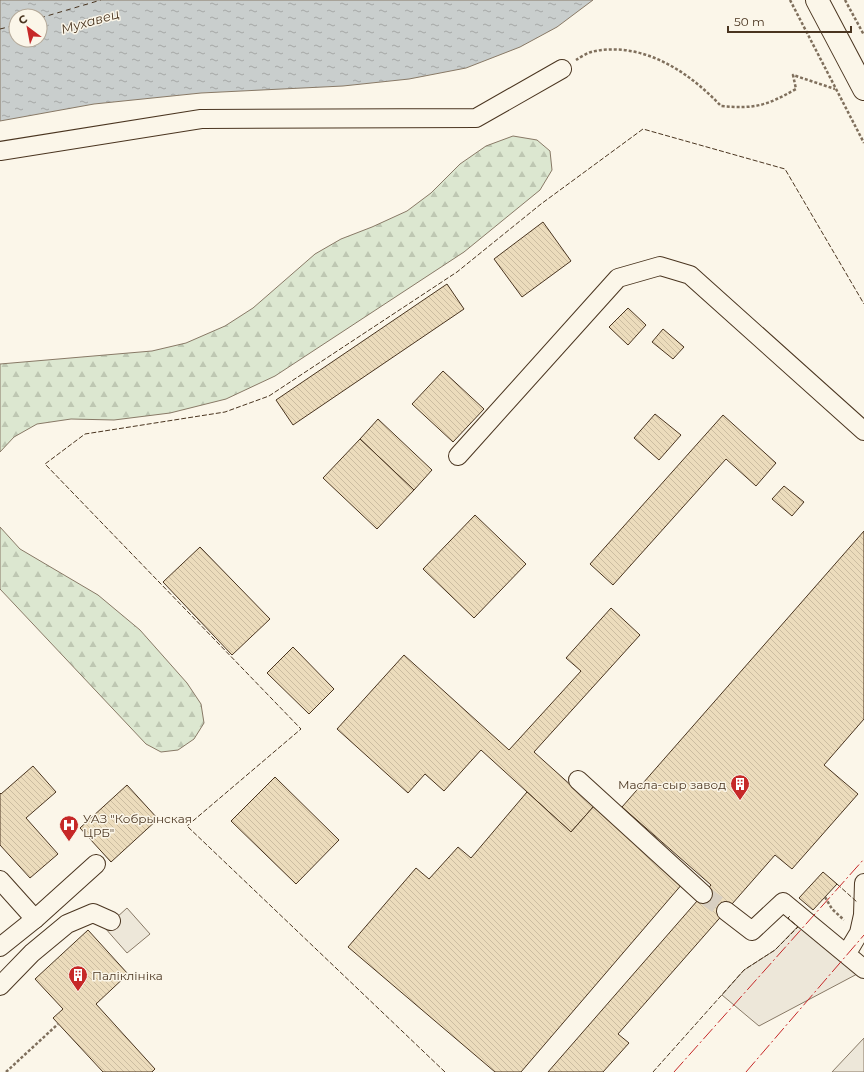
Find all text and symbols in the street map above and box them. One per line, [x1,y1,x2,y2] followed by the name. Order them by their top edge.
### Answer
[59,5,121,37] water label: Мухавец
[8,8,48,48] north arrow
[728,8,851,34] scale bar
[16,11,30,28] text: С
[734,14,765,29] text: 50 m
[729,773,751,801] building icon: Масла-сыр завод
[618,777,726,792] place label: Масла-сыр завод
[83,811,192,840] place label: УАЗ "Кобрынская ЦРБ"
[58,814,80,842] hospital icon: УАЗ "Кобрынская ЦРБ"
[67,964,89,992] building icon: Паліклініка
[92,968,163,983] place label: Паліклініка

